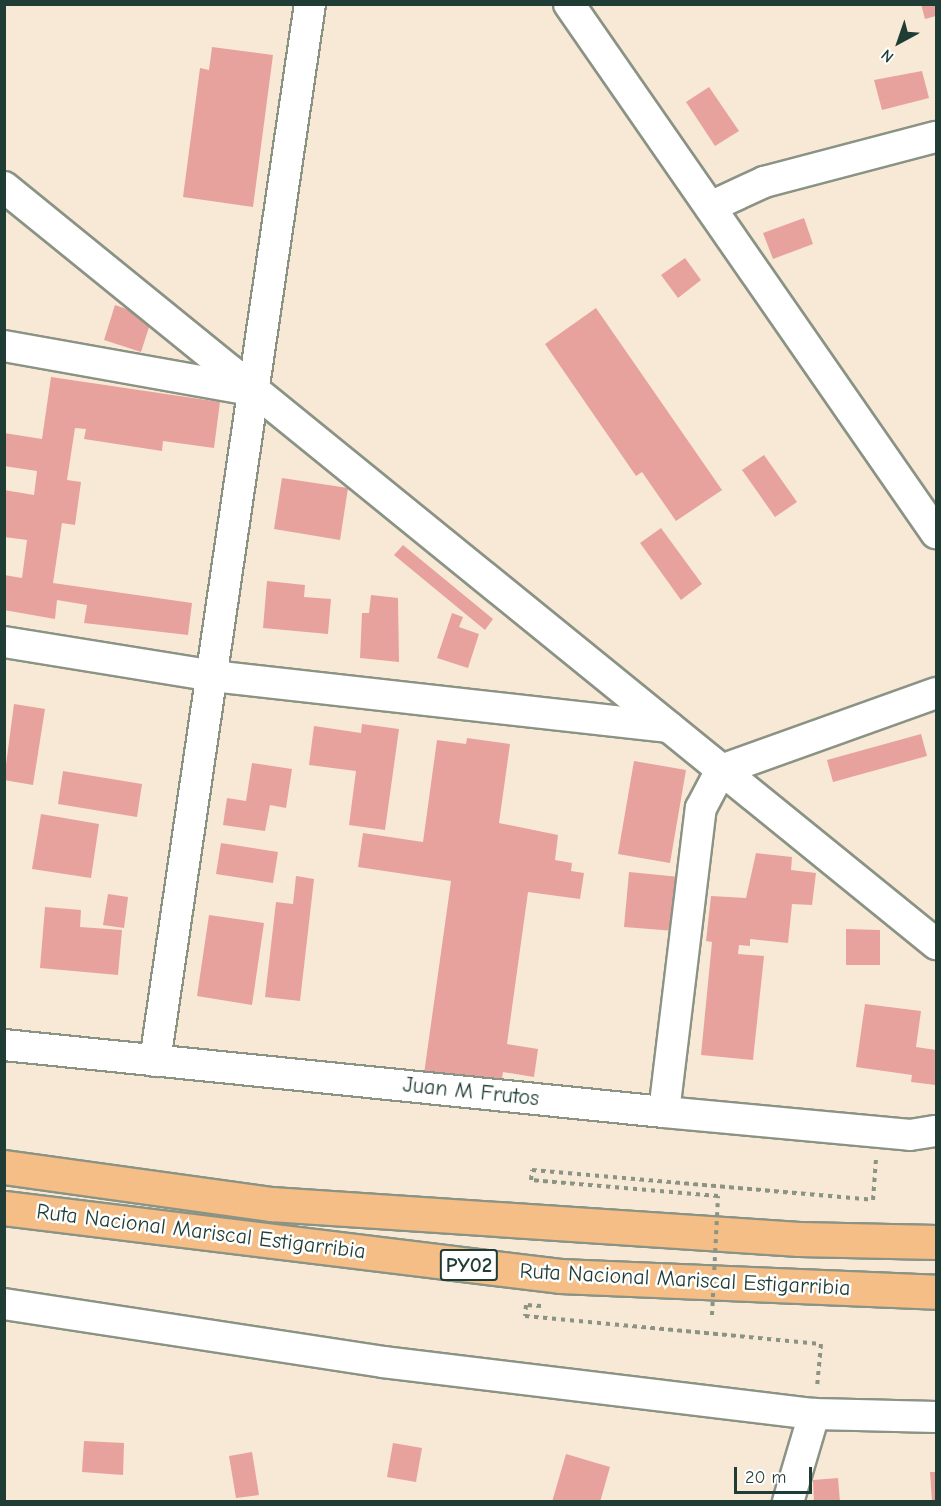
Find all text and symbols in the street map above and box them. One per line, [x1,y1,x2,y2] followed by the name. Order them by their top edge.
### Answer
[869,12,929,72] north arrow
[878,46,897,66] text: N
[402,1072,540,1112] street label: Juan M Frutos
[35,1199,367,1265] street label: Ruta Nacional Mariscal Estigarribia
[439,1247,499,1283] road number: PY02
[519,1258,851,1302] street label: Ruta Nacional Mariscal Estigarribia
[737,1455,815,1493] scale bar
[745,1467,786,1488] text: 20 m

